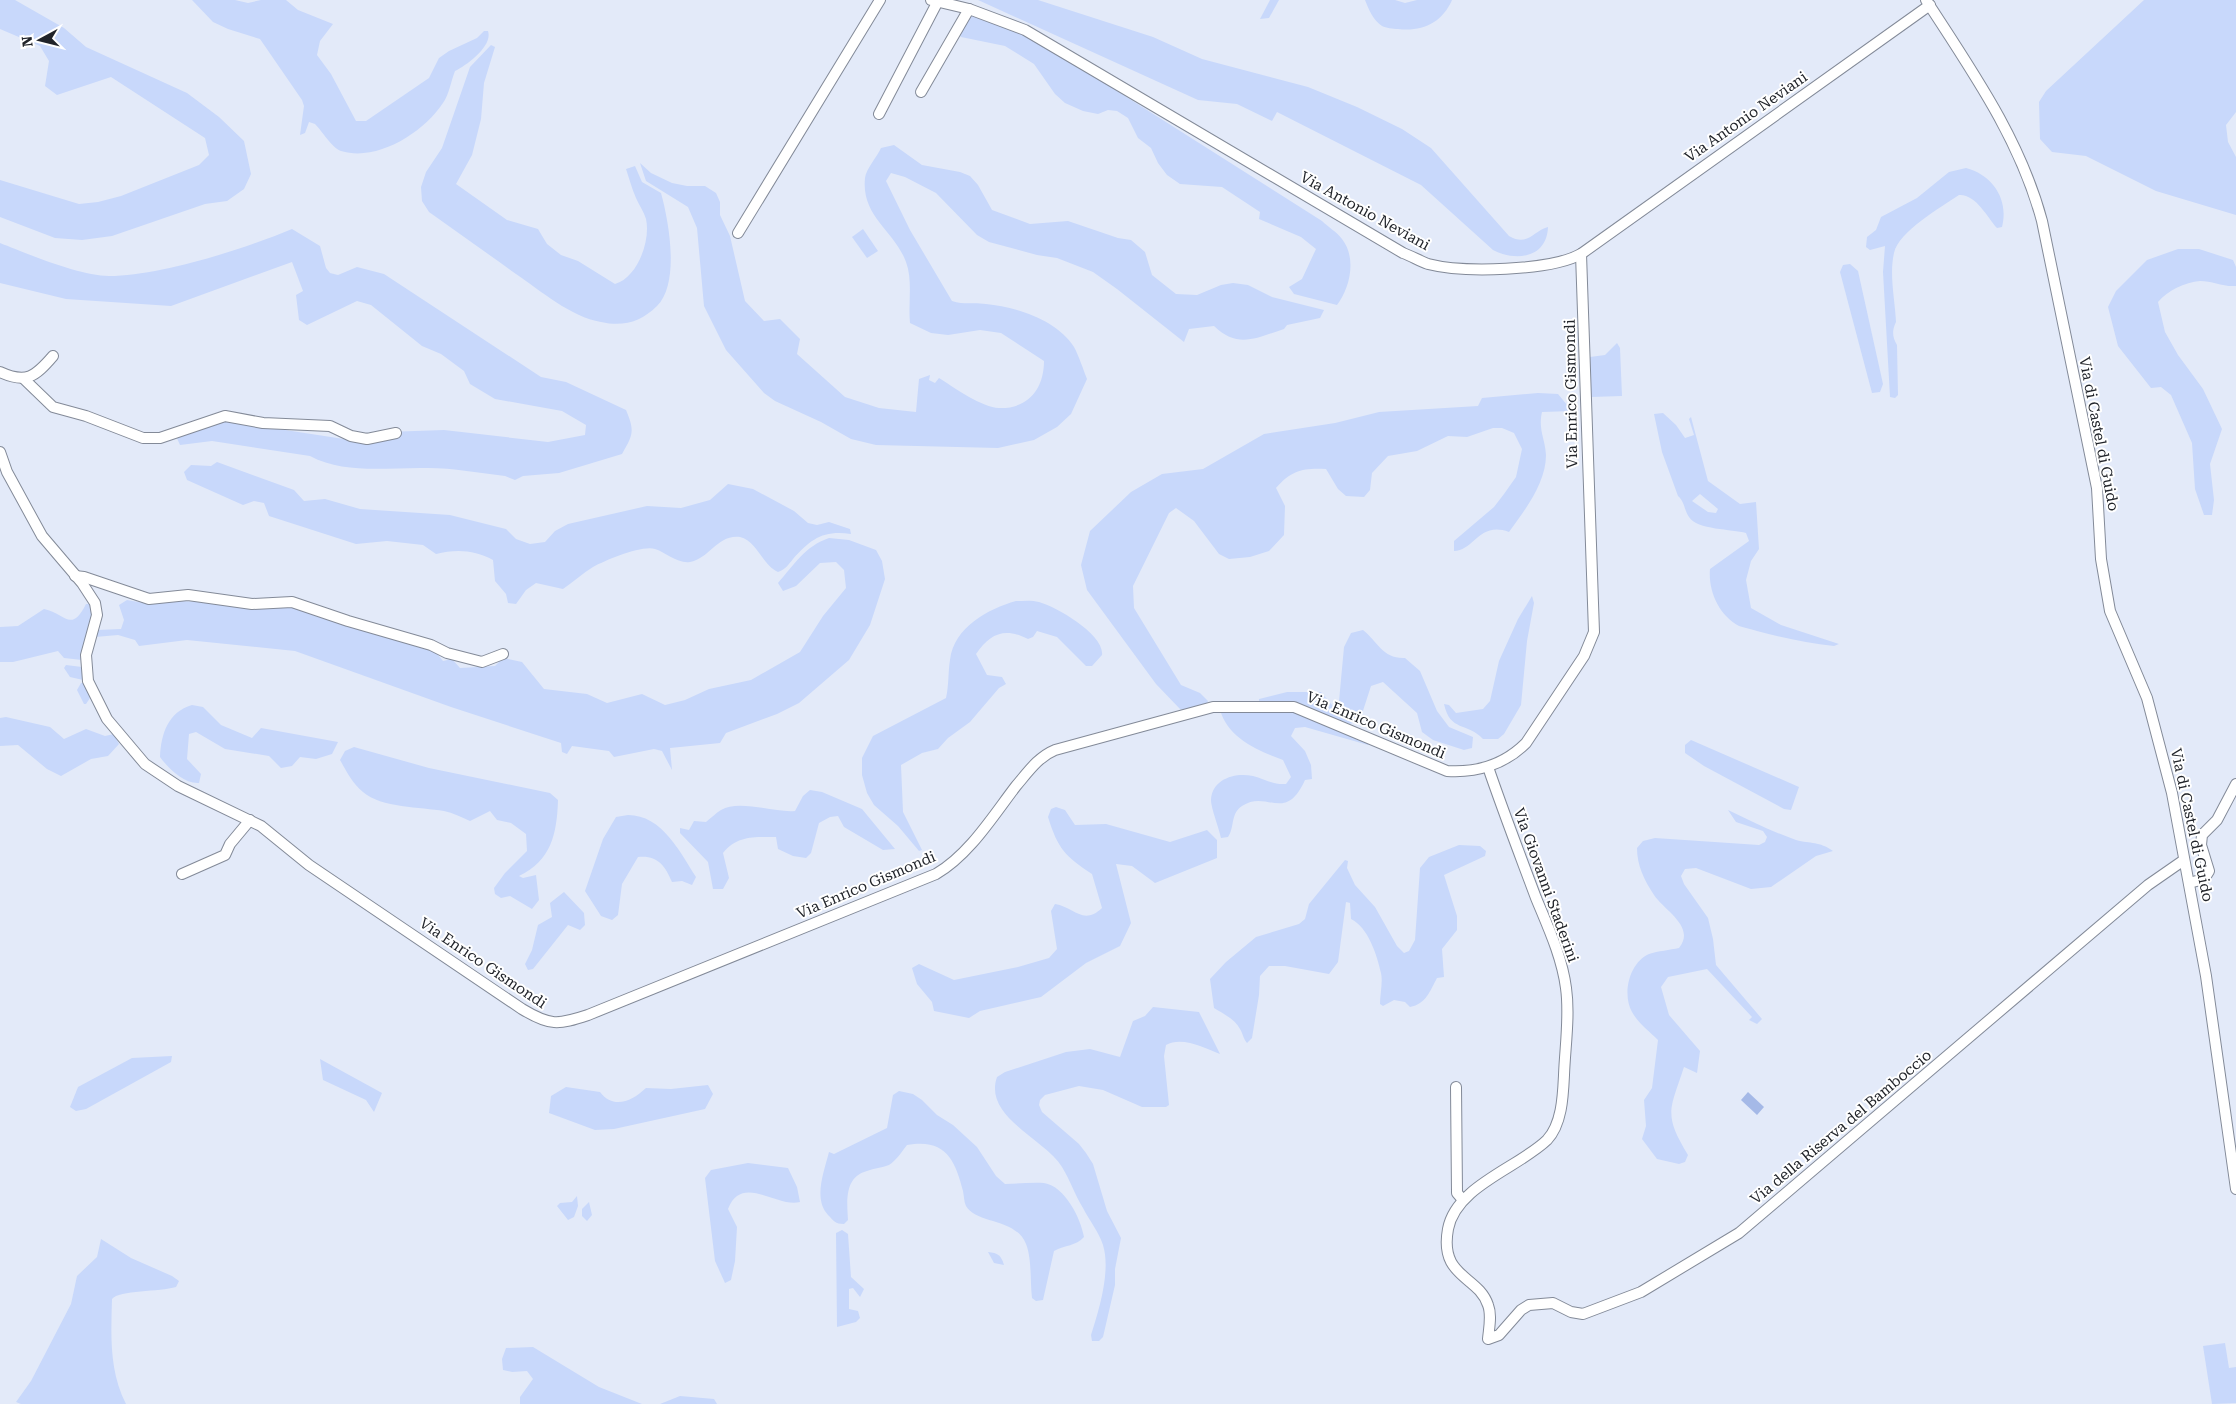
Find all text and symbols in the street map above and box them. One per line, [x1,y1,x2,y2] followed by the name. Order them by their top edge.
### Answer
[15,15,65,65] north arrow
[18,35,36,48] text: N
[1681,68,1811,166] street label: Via Antonio Neviani
[1297,168,1433,254] street label: Via Antonio Neviani
[1561,319,1581,469] street label: Via Enrico Gismondi
[2075,355,2123,513] street label: Via di Castel di Guido
[1304,688,1448,763] street label: Via Enrico Gismondi
[2167,747,2217,903] street label: Via di Castel di Guido
[1510,805,1582,965] street label: Via Giovanni Staderini
[794,847,938,922] street label: Via Enrico Gismondi
[416,914,550,1012] street label: Via Enrico Gismondi
[1747,1046,1935,1208] street label: Via della Riserva del Bamboccio

